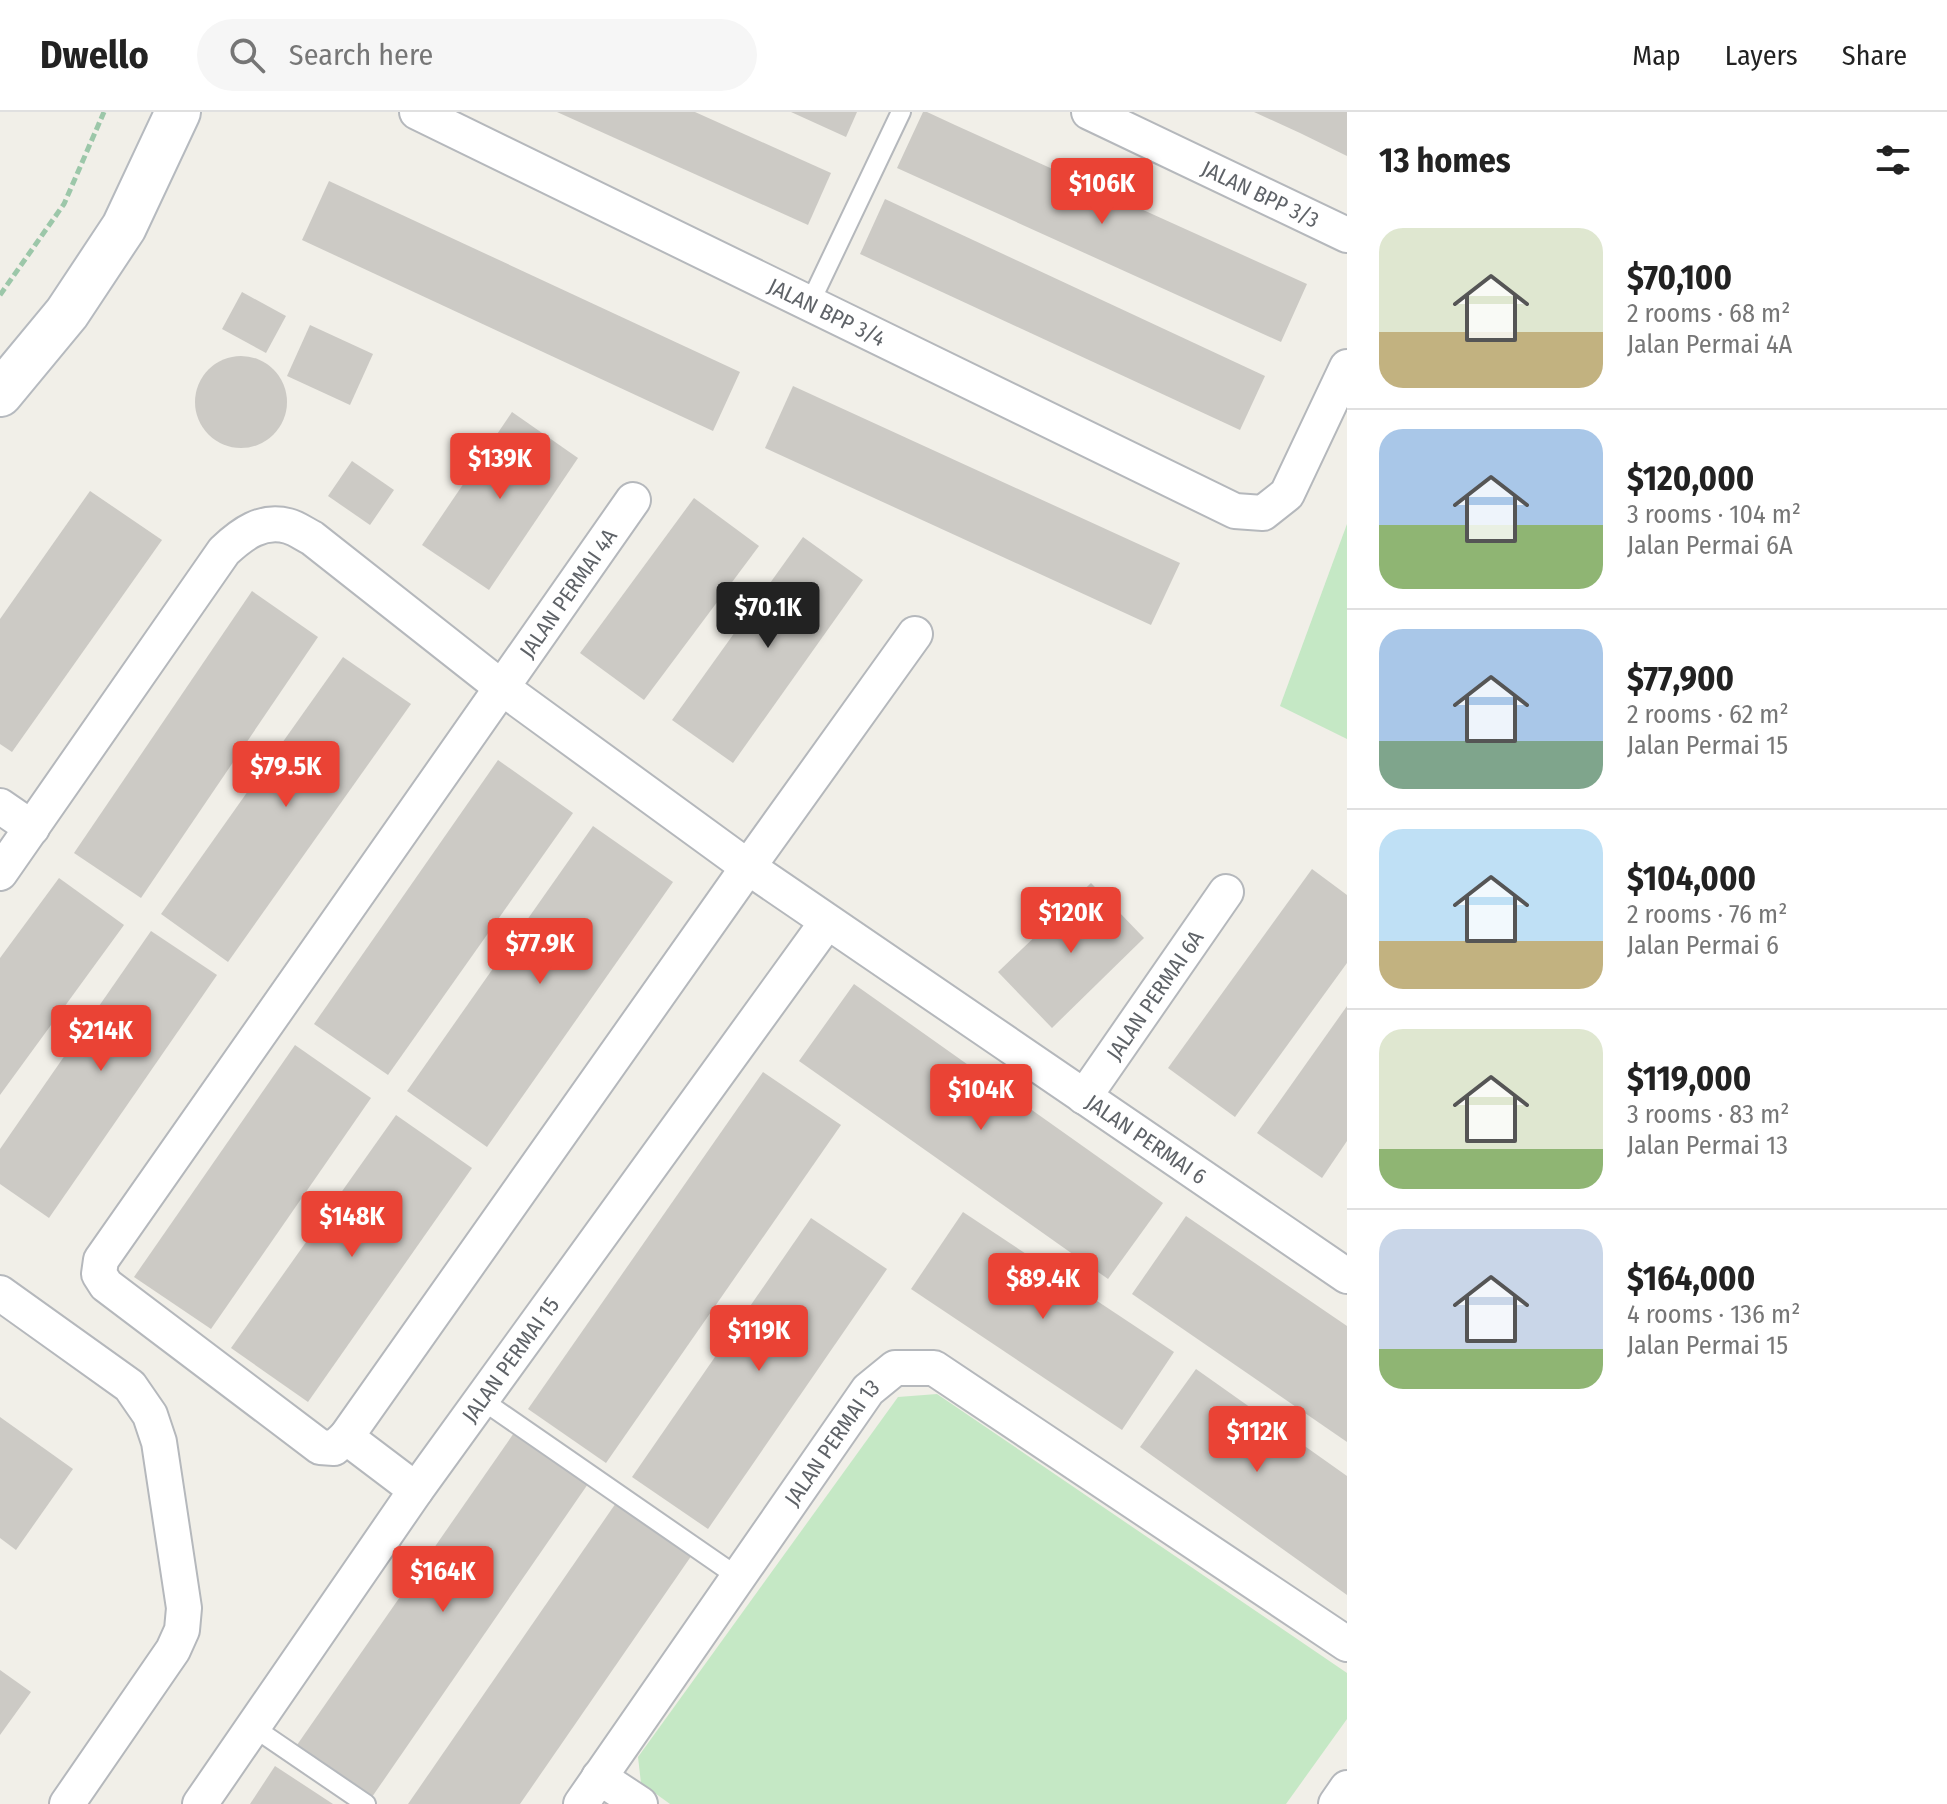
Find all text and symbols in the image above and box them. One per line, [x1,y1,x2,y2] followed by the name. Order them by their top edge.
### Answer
[197,19,757,91] search box
[40,32,149,78] text: Dwello
[225,33,269,77] icon: search
[289,37,433,73] text: Search here
[1632,39,1681,72] text: Map
[1725,39,1798,72] text: Layers
[1842,39,1907,72] text: Share
[1871,138,1915,182] icon: filters
[1379,140,1511,181] text: 13 homes
[1197,155,1323,234] street label: JALAN BPP 3/3
[1046,158,1158,226] pin: $106K
[1069,168,1135,199] text: $106K
[1627,257,1732,298] text: $70,100
[1443,260,1539,356] icon: home
[764,272,890,352] street label: JALAN BPP 3/4
[1627,298,1790,329] text: 2 rooms · 68 m²
[1627,329,1792,360] text: Jalan Permai 4A
[444,433,556,501] pin: $139K
[468,443,532,474] text: $139K
[1627,458,1754,499] text: $120,000
[1443,461,1539,557] icon: home
[1627,499,1801,530] text: 3 rooms · 104 m²
[514,523,623,663] street label: JALAN PERMAI 4A
[1627,530,1793,561] text: Jalan Permai 6A
[703,582,833,650] pin: $70.1K
[734,592,802,623] text: $70.1K
[1627,658,1734,699] text: $77,900
[1443,661,1539,757] icon: home
[1627,699,1789,730] text: 2 rooms · 62 m²
[1627,730,1788,761] text: Jalan Permai 15
[221,741,351,809] pin: $79.5K
[251,751,321,782] text: $79.5K
[1627,858,1756,899] text: $104,000
[1443,861,1539,957] icon: home
[1015,887,1127,955] pin: $120K
[1039,897,1103,928] text: $120K
[1627,899,1787,930] text: 2 rooms · 76 m²
[475,918,605,986] pin: $77.9K
[1101,925,1210,1066] street label: JALAN PERMAI 6A
[506,928,574,959] text: $77.9K
[1627,930,1779,961] text: Jalan Permai 6
[45,1005,157,1073] pin: $214K
[69,1015,133,1046] text: $214K
[1627,1058,1751,1099] text: $119,000
[1443,1061,1539,1157] icon: home
[925,1064,1037,1132] pin: $104K
[948,1074,1014,1105] text: $104K
[1081,1089,1212,1190] street label: JALAN PERMAI 6
[1627,1099,1789,1130] text: 3 rooms · 83 m²
[1627,1130,1788,1161] text: Jalan Permai 13
[296,1191,408,1259] pin: $148K
[319,1201,385,1232] text: $148K
[978,1253,1108,1321] pin: $89.4K
[1627,1258,1755,1299] text: $164,000
[1443,1261,1539,1357] icon: home
[1006,1263,1080,1294] text: $89.4K
[456,1292,565,1428] street label: JALAN PERMAI 15
[1627,1299,1800,1330] text: 4 rooms · 136 m²
[703,1305,815,1373] pin: $119K
[728,1315,790,1346] text: $119K
[1627,1330,1788,1361] text: Jalan Permai 15
[779,1373,885,1511] street label: JALAN PERMAI 13
[1201,1406,1313,1474] pin: $112K
[1227,1416,1287,1447] text: $112K
[387,1546,499,1614] pin: $164K
[410,1556,476,1587] text: $164K

